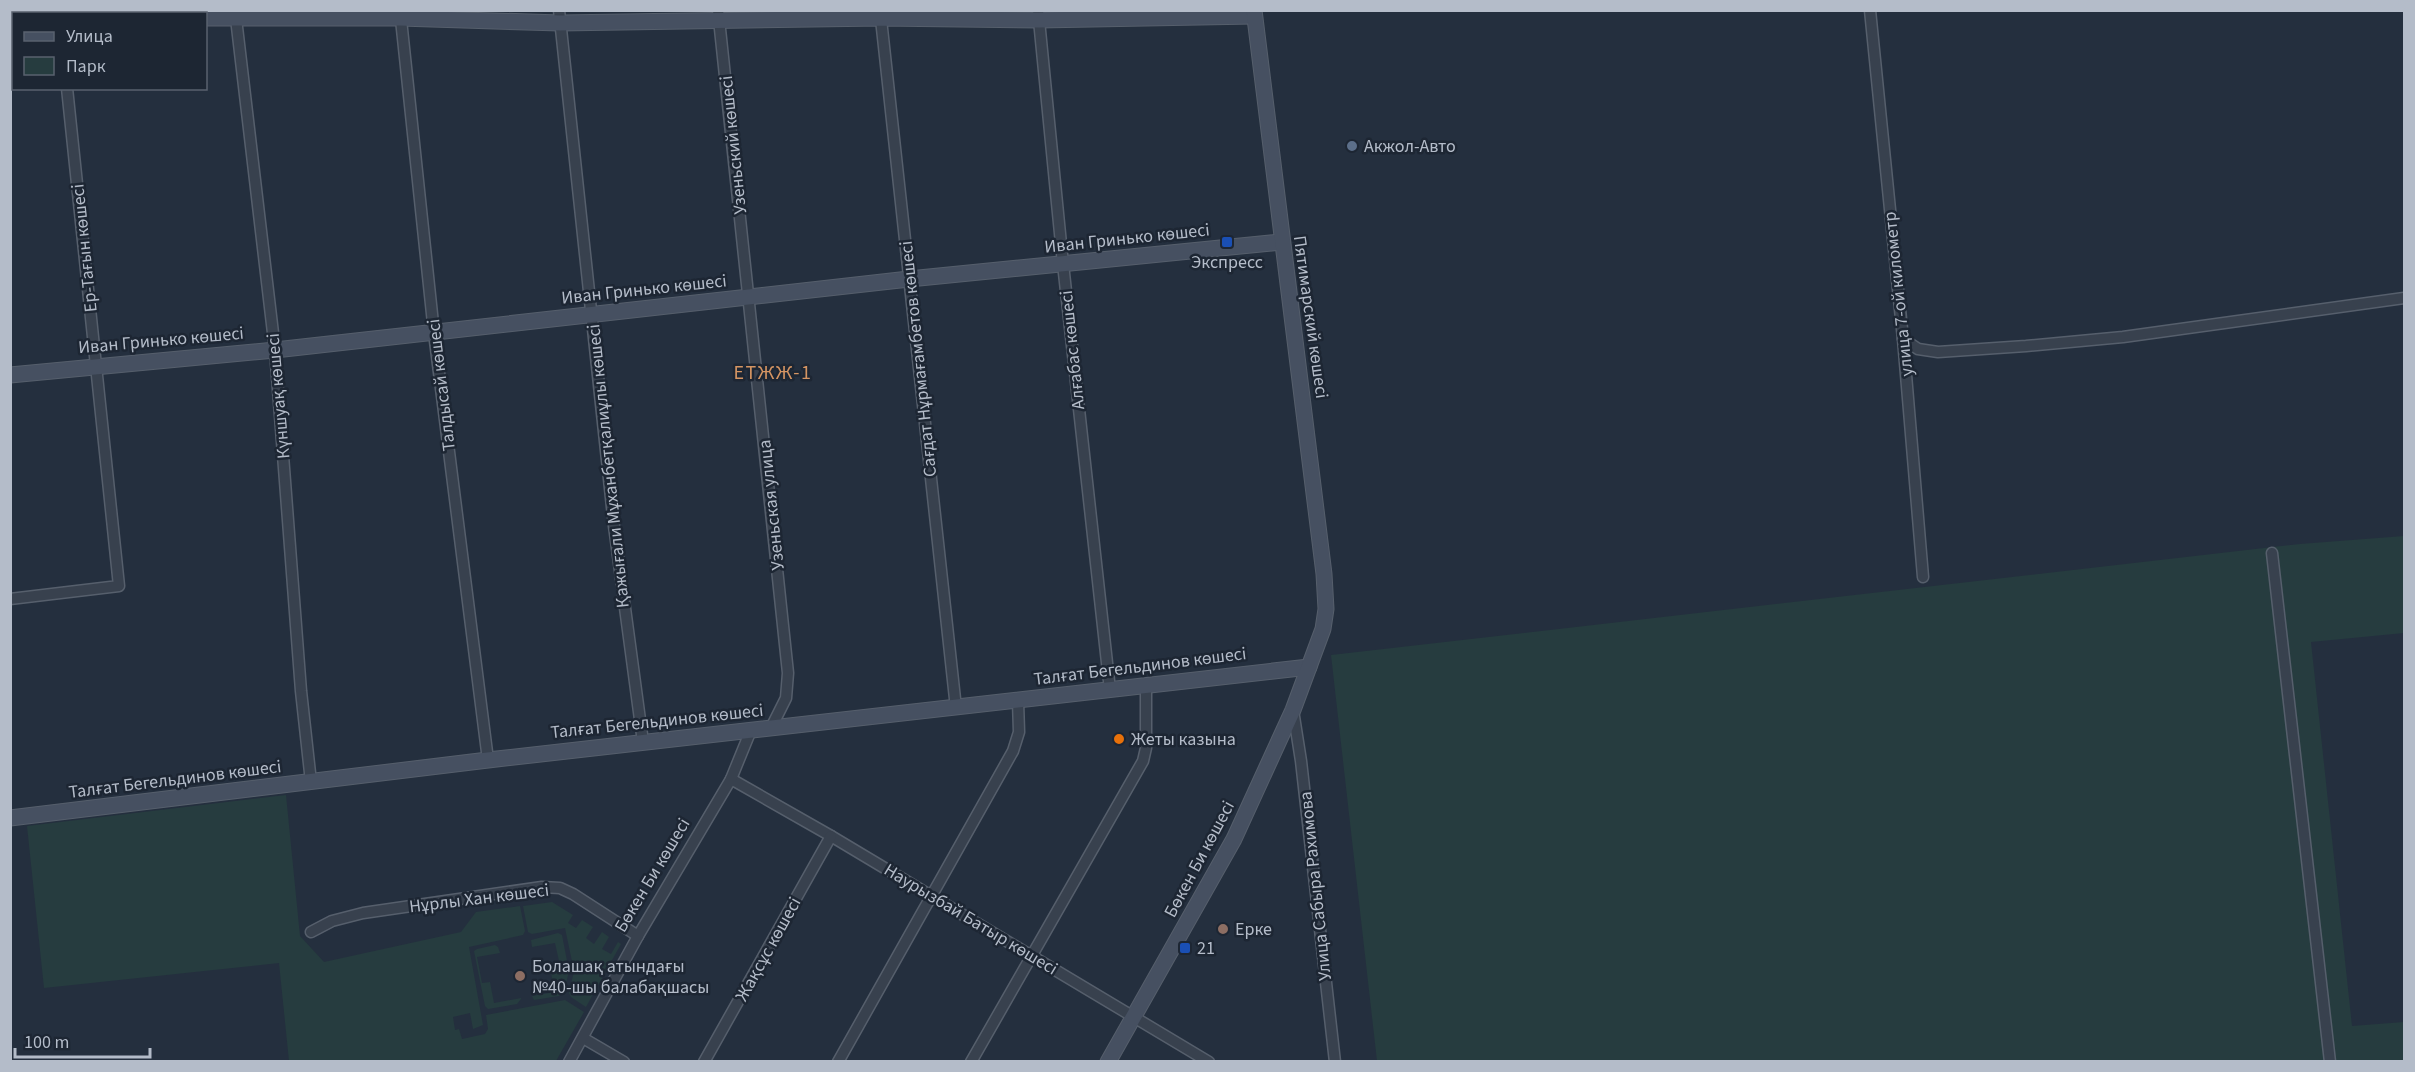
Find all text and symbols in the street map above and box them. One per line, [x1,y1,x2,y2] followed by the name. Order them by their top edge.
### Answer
[12,12,207,90] legend
[66,24,113,49] text: Улица
[66,54,106,79] text: Парк
[714,74,753,215] street label: Узеньский көшесі
[1364,134,1456,159] place label: Акжол-Авто
[1345,139,1359,153] marker: Акжол-Авто
[65,183,104,313] street label: Ер-Тағын көшесі
[1877,210,1920,378] street label: улица 7-ой километр
[1043,217,1211,260] street label: Иван Гринько көшесі
[1287,234,1334,400] street label: Пятимарский көшесі
[1220,235,1234,249] marker: Экспресс
[894,240,943,478] street label: Сағдат Нұрмағамбетов көшесі
[1191,250,1263,275] place label: Экспресс
[560,268,728,311] street label: Иван Гринько көшесі
[1054,289,1091,411] street label: Алғабас көшесі
[421,317,462,452] street label: Талдысай көшесі
[77,321,245,360] street label: Иван Гринько көшесі
[581,323,636,609] street label: Қажығали Мұханбетқалиұлы көшесі
[261,332,296,460] street label: Күншуақ көшесі
[733,359,813,387] district label: ЕТЖЖ-1
[752,439,791,571] street label: Узеньская улица
[1032,641,1248,692] street label: Талғат Бегельдинов көшесі
[549,698,765,745] street label: Талғат Бегельдинов көшесі
[1131,727,1236,752] place label: Жеты казына
[1112,732,1126,746] marker: Жеты казына
[67,754,283,805] street label: Талғат Бегельдинов көшесі
[1293,790,1338,982] street label: Улица Сабыра Рахимова
[1158,796,1241,922] street label: Бөкен Би көшесі
[608,814,696,937] street label: Бөкен Би көшесі
[879,858,1062,981] street label: Наурызбай Батыр көшесі
[408,878,550,919] street label: Нұрлы Хан көшесі
[729,893,807,1006] street label: Жақсұс көшесі
[1235,917,1272,942] place label: Ерке
[1216,922,1230,936] marker: Ерке
[1197,936,1215,961] place label: 21
[1178,941,1192,955] marker: 21
[532,954,709,1000] place label: Болашақ атындағы №40-шы балабақшасы
[513,969,527,983] marker: Болашақ атындағы №40-шы балабақшасы
[15,1021,150,1059] scale bar
[24,1030,69,1055] text: 100 m

